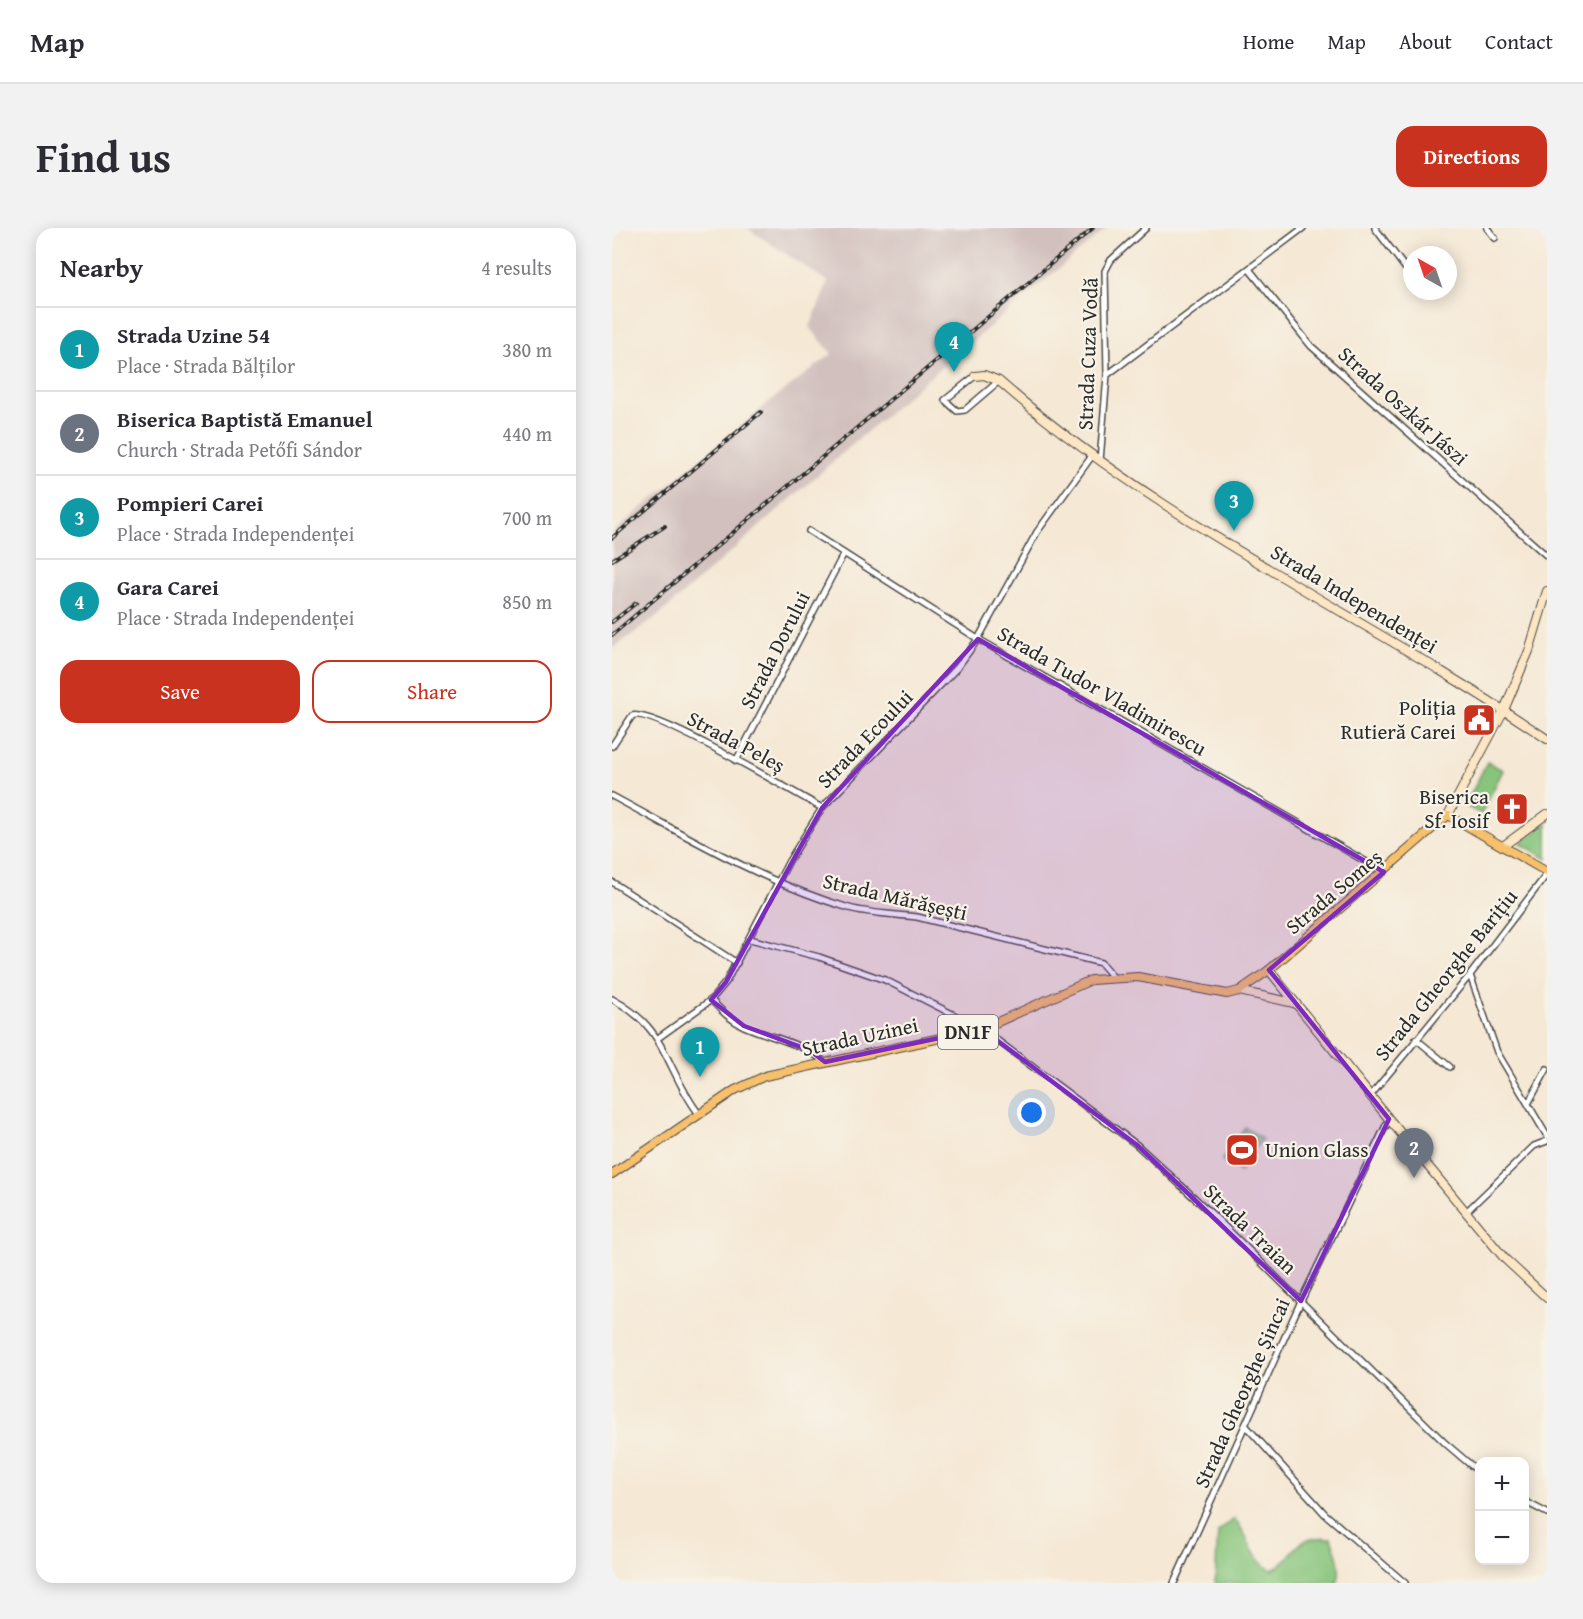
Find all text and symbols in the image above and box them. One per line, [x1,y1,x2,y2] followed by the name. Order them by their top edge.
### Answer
[30,21,84,62] text: Map
[1243,26,1294,57] text: Home
[1327,26,1366,57] text: Map
[1399,26,1452,57] text: About
[1485,26,1553,57] text: Contact
[36,126,171,187] text: Find us
[1396,126,1547,187] button: Directions
[1403,246,1457,300] north arrow
[60,248,143,287] text: Nearby
[481,253,552,282] text: 4 results
[1069,277,1106,431] street label: Strada Cuza Vodă
[117,319,270,351] text: Strada Uzine 54
[934,322,974,372] pin: 4
[74,335,85,364] text: 1
[502,335,552,364] text: 380 m
[1331,339,1475,473] street label: Strada Oszkár Jászi
[117,351,295,380] text: Place · Strada Bălților
[117,403,372,435] text: Biserica Baptistă Emanuel
[74,419,85,448] text: 2
[502,419,552,448] text: 440 m
[117,435,362,464] text: Church · Strada Petőfi Sándor
[1214,482,1254,531] pin: 3
[117,487,263,519] text: Pompieri Carei
[74,503,85,532] text: 3
[502,503,552,532] text: 700 m
[117,519,354,548] text: Place · Strada Independenței
[1265,536,1444,661] street label: Strada Independenței
[117,571,219,603] text: Gara Carei
[732,585,818,714] street label: Strada Dorului
[74,587,85,616] text: 4
[502,587,552,616] text: 850 m
[117,603,354,632] text: Place · Strada Independenței
[992,618,1213,764] street label: Strada Tudor Vladimirescu
[60,660,300,723] button: Save
[312,660,552,723] button: Share
[809,682,920,795] street label: Strada Ecoului
[1341,692,1456,747] place label: Poliția Rutieră Carei
[1461,702,1497,738] public building icon: Poliția Rutieră Carei
[682,703,791,780] street label: Strada Peleș
[1419,781,1491,836] place label: Biserica Sf. Iosif
[1494,791,1530,827] church icon: Biserica Sf. Iosif
[1278,842,1389,941] street label: Strada Someș
[820,865,970,928] street label: Strada Mărășești
[1367,882,1525,1067] street label: Strada Gheorghe Barițiu
[799,1009,921,1064] street label: Strada Uzinei
[938,1015,998,1049] road number: DN1F
[680,1028,719,1077] pin: 1
[1017,1098,1046,1127] your location
[1394,1128,1434,1178] pin: 2
[1224,1132,1260,1168] sports icon: Union Glass
[1265,1134,1369,1165] place label: Union Glass
[1197,1176,1304,1281] street label: Strada Traian
[1186,1293,1297,1493] street label: Strada Gheorghe Șincai
[1475,1457,1529,1565] map controls
[1475,1457,1529,1511] button: +
[1475,1511,1529,1565] button: −

